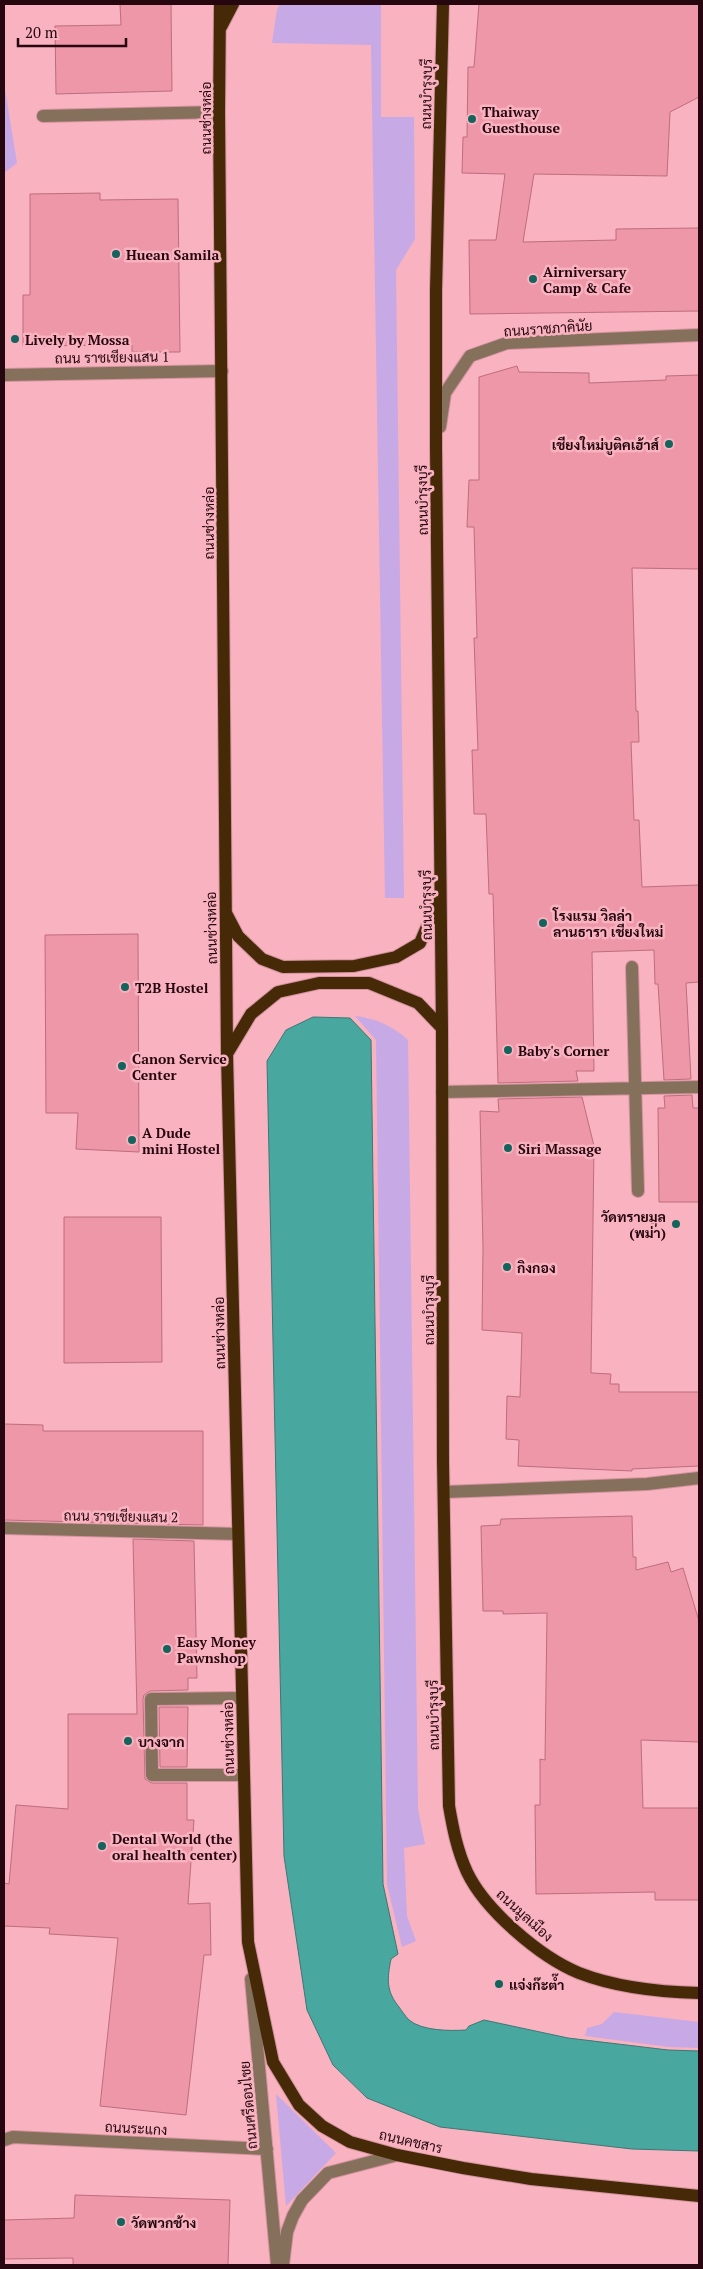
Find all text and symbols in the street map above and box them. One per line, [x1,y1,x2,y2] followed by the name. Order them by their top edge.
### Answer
[18,15,125,47] scale bar
[25,22,58,42] text: 20 m
[416,58,437,130] street label: ถนนบำรุงบุรี
[196,82,215,154] street label: ถนนช่างหล่อ
[482,102,560,137] place label: Thaiway Guesthouse
[466,113,478,125] marker: Thaiway Guesthouse
[126,245,219,264] place label: Huean Samila
[110,248,122,260] marker: Huean Samila
[543,262,631,297] place label: Airniversary Camp & Cafe
[527,273,539,285] marker: Airniversary Camp & Cafe
[503,315,593,341] street label: ถนนราชภาคินัย
[25,330,130,349] place label: Lively by Mossa
[9,333,21,345] marker: Lively by Mossa
[55,347,169,367] street label: ถนน ราชเชียงแสน 1
[552,435,660,456] place label: เชียงใหม่บูติคเฮ้าส์
[663,438,675,450] marker: เชียงใหม่บูติคเฮ้าส์
[412,464,433,536] street label: ถนนบำรุงบุรี
[199,487,218,559] street label: ถนนช่างหล่อ
[416,869,437,941] street label: ถนนบำรุงบุรี
[201,891,221,965] street label: ถนนช่างหล่อ
[552,906,663,941] place label: โรงแรม วิลล่า ลานธารา เชียงใหม่
[537,917,549,929] marker: โรงแรม วิลล่า ลานธารา เชียงใหม่
[135,978,209,997] place label: T2B Hostel
[119,981,131,993] marker: T2B Hostel
[518,1041,609,1060] place label: Baby's Corner
[502,1044,514,1056] marker: Baby's Corner
[132,1049,227,1084] place label: Canon Service Center
[116,1060,128,1072] marker: Canon Service Center
[142,1123,221,1158] place label: A Dude mini Hostel
[126,1134,138,1146] marker: A Dude mini Hostel
[518,1139,602,1158] place label: Siri Massage
[502,1142,514,1154] marker: Siri Massage
[601,1207,666,1242] place label: วัดทรายมูล (พม่า)
[670,1218,682,1230] marker: วัดทรายมูล (พม่า)
[517,1258,556,1277] place label: กิงกอง
[501,1261,513,1273] marker: กิงกอง
[419,1274,439,1345] street label: ถนนบำรุงบุรี
[209,1296,229,1370] street label: ถนนช่างหล่อ
[64,1506,178,1526] street label: ถนน ราชเชียงแสน 2
[177,1632,256,1667] place label: Easy Money Pawnshop
[161,1643,173,1655] marker: Easy Money Pawnshop
[423,1679,444,1751] street label: ถนนบำรุงบุรี
[218,1701,238,1775] street label: ถนนช่างหล่อ
[138,1732,185,1751] place label: บางจาก
[122,1735,134,1747] marker: บางจาก
[112,1829,237,1864] place label: Dental World (the oral health center)
[96,1840,108,1852] marker: Dental World (the oral health center)
[492,1884,557,1946] street label: ถนนมูลเมือง
[509,1973,564,1994] place label: แจ่งก๊ะต๊ำ
[493,1978,505,1990] marker: แจ่งก๊ะต๊ำ
[235,2060,261,2150] street label: ถนนศรีดอนไชย
[104,2117,168,2139] street label: ถนนระแกง
[377,2124,445,2158] street label: ถนนคชสาร
[131,2213,196,2232] place label: วัดพวกช้าง
[115,2216,127,2228] marker: วัดพวกช้าง

